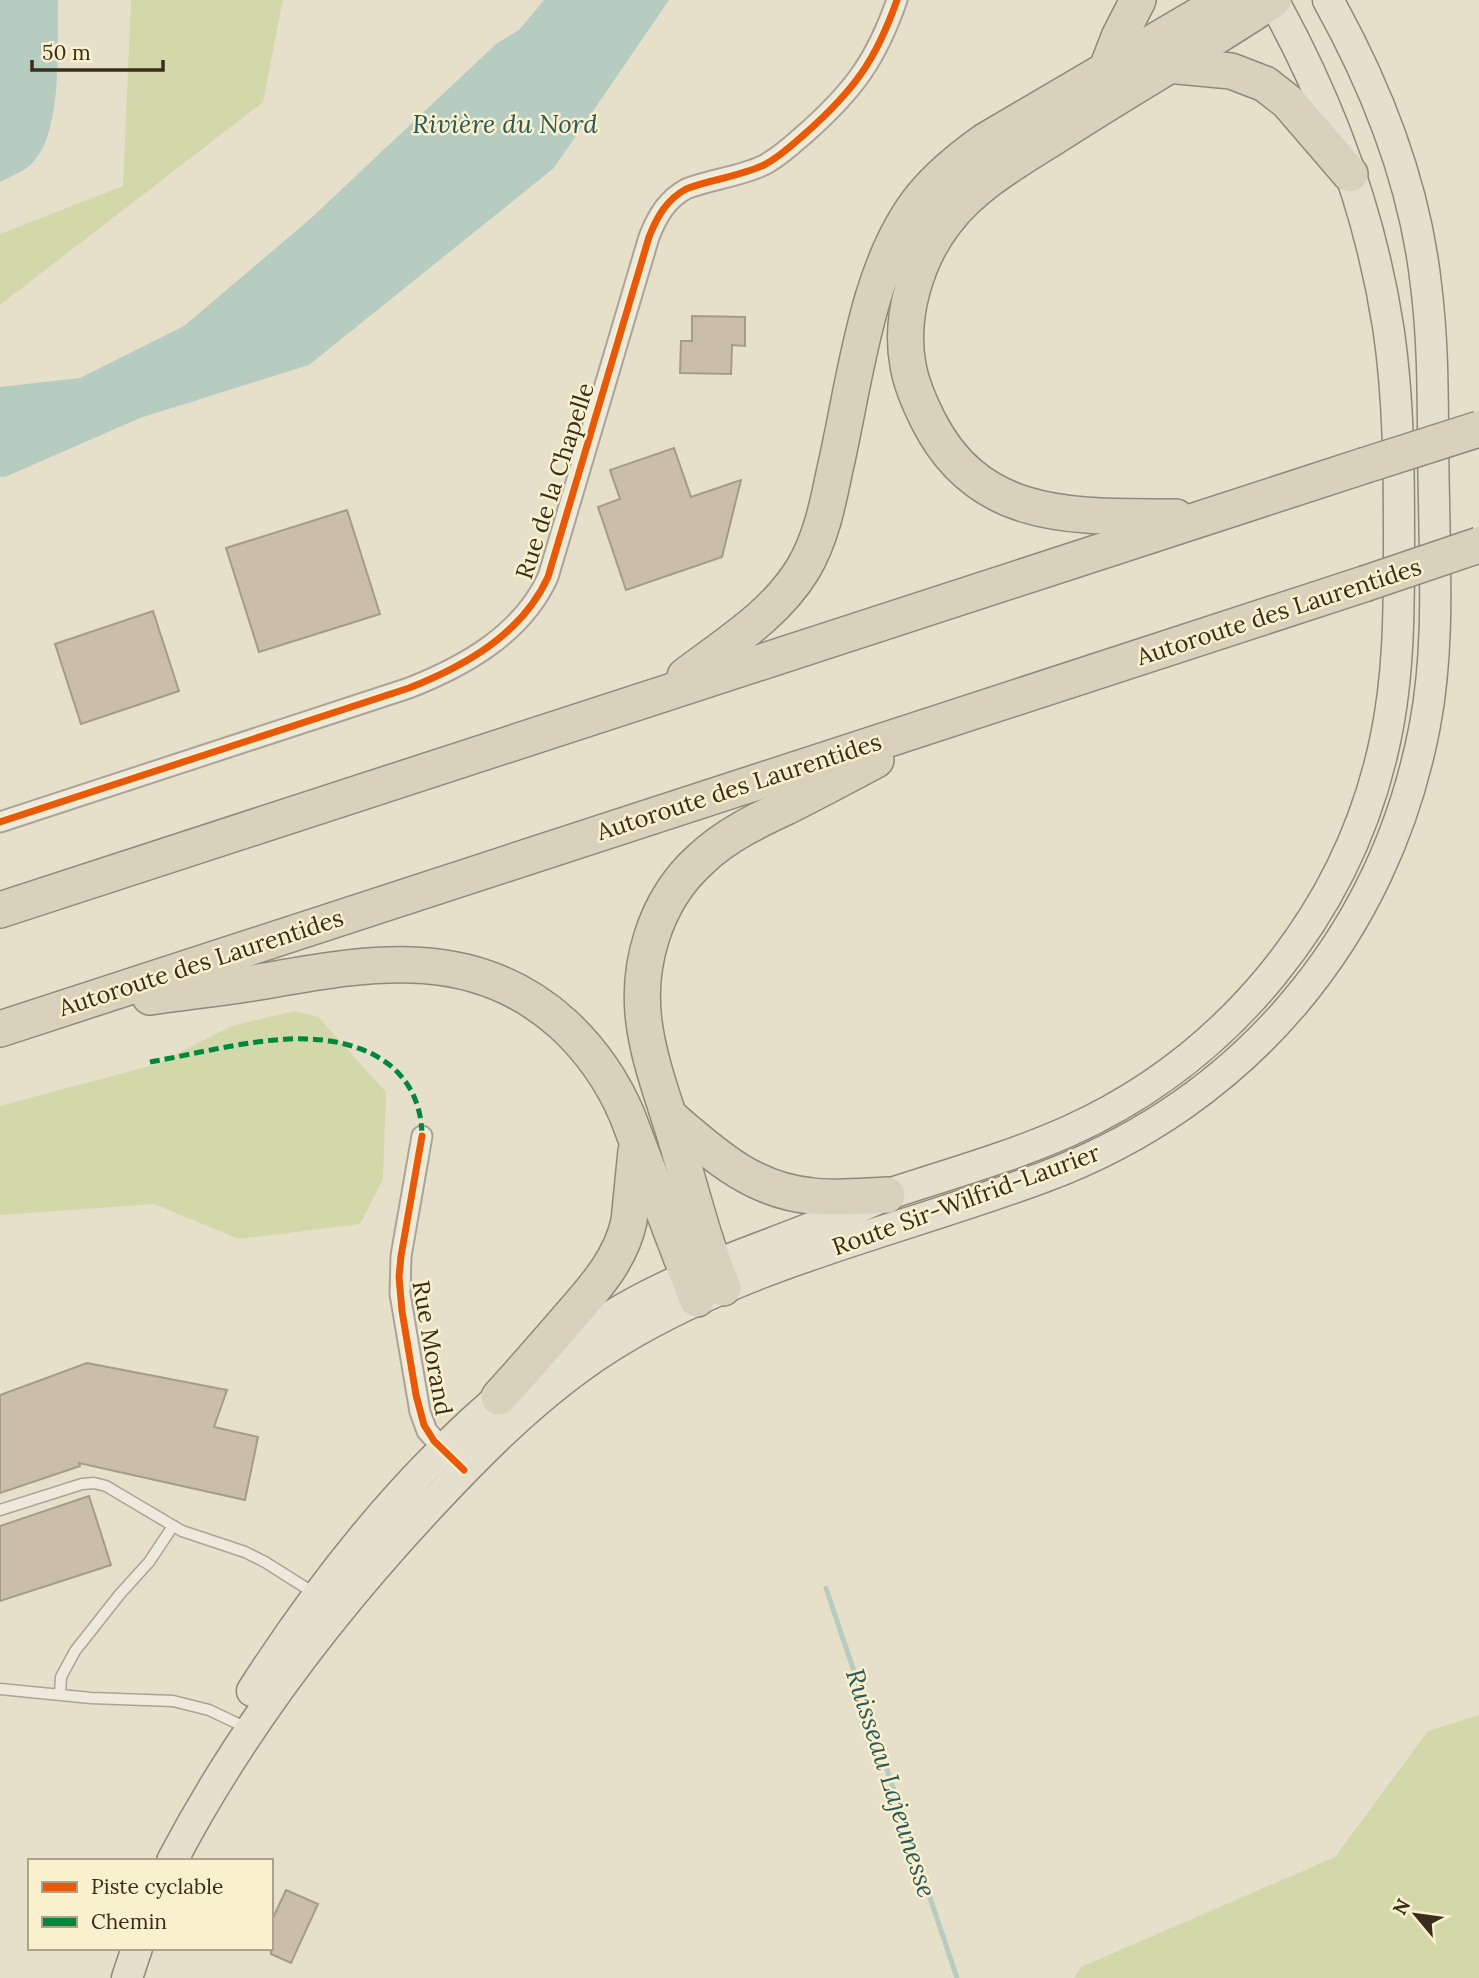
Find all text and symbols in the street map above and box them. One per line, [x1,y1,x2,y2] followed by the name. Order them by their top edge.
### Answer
[32,28,163,72] scale bar
[42,39,91,66] text: 50 m
[412,107,598,140] water label: Rivière du Nord
[508,379,601,583] street label: Rue de la Chapelle
[1132,551,1425,673] street label: Autoroute des Laurentides
[592,726,885,848] street label: Autoroute des Laurentides
[54,902,347,1024] street label: Autoroute des Laurentides
[828,1136,1104,1262] street label: Route Sir-Wilfrid-Laurier
[405,1278,460,1418] street label: Rue Morand
[839,1664,944,1902] water label: Ruisseau Lajeunesse
[28,1859,273,1950] legend
[91,1873,223,1900] text: Piste cyclable
[1381,1880,1451,1950] north arrow
[1387,1894,1415,1919] text: N
[91,1908,167,1935] text: Chemin

